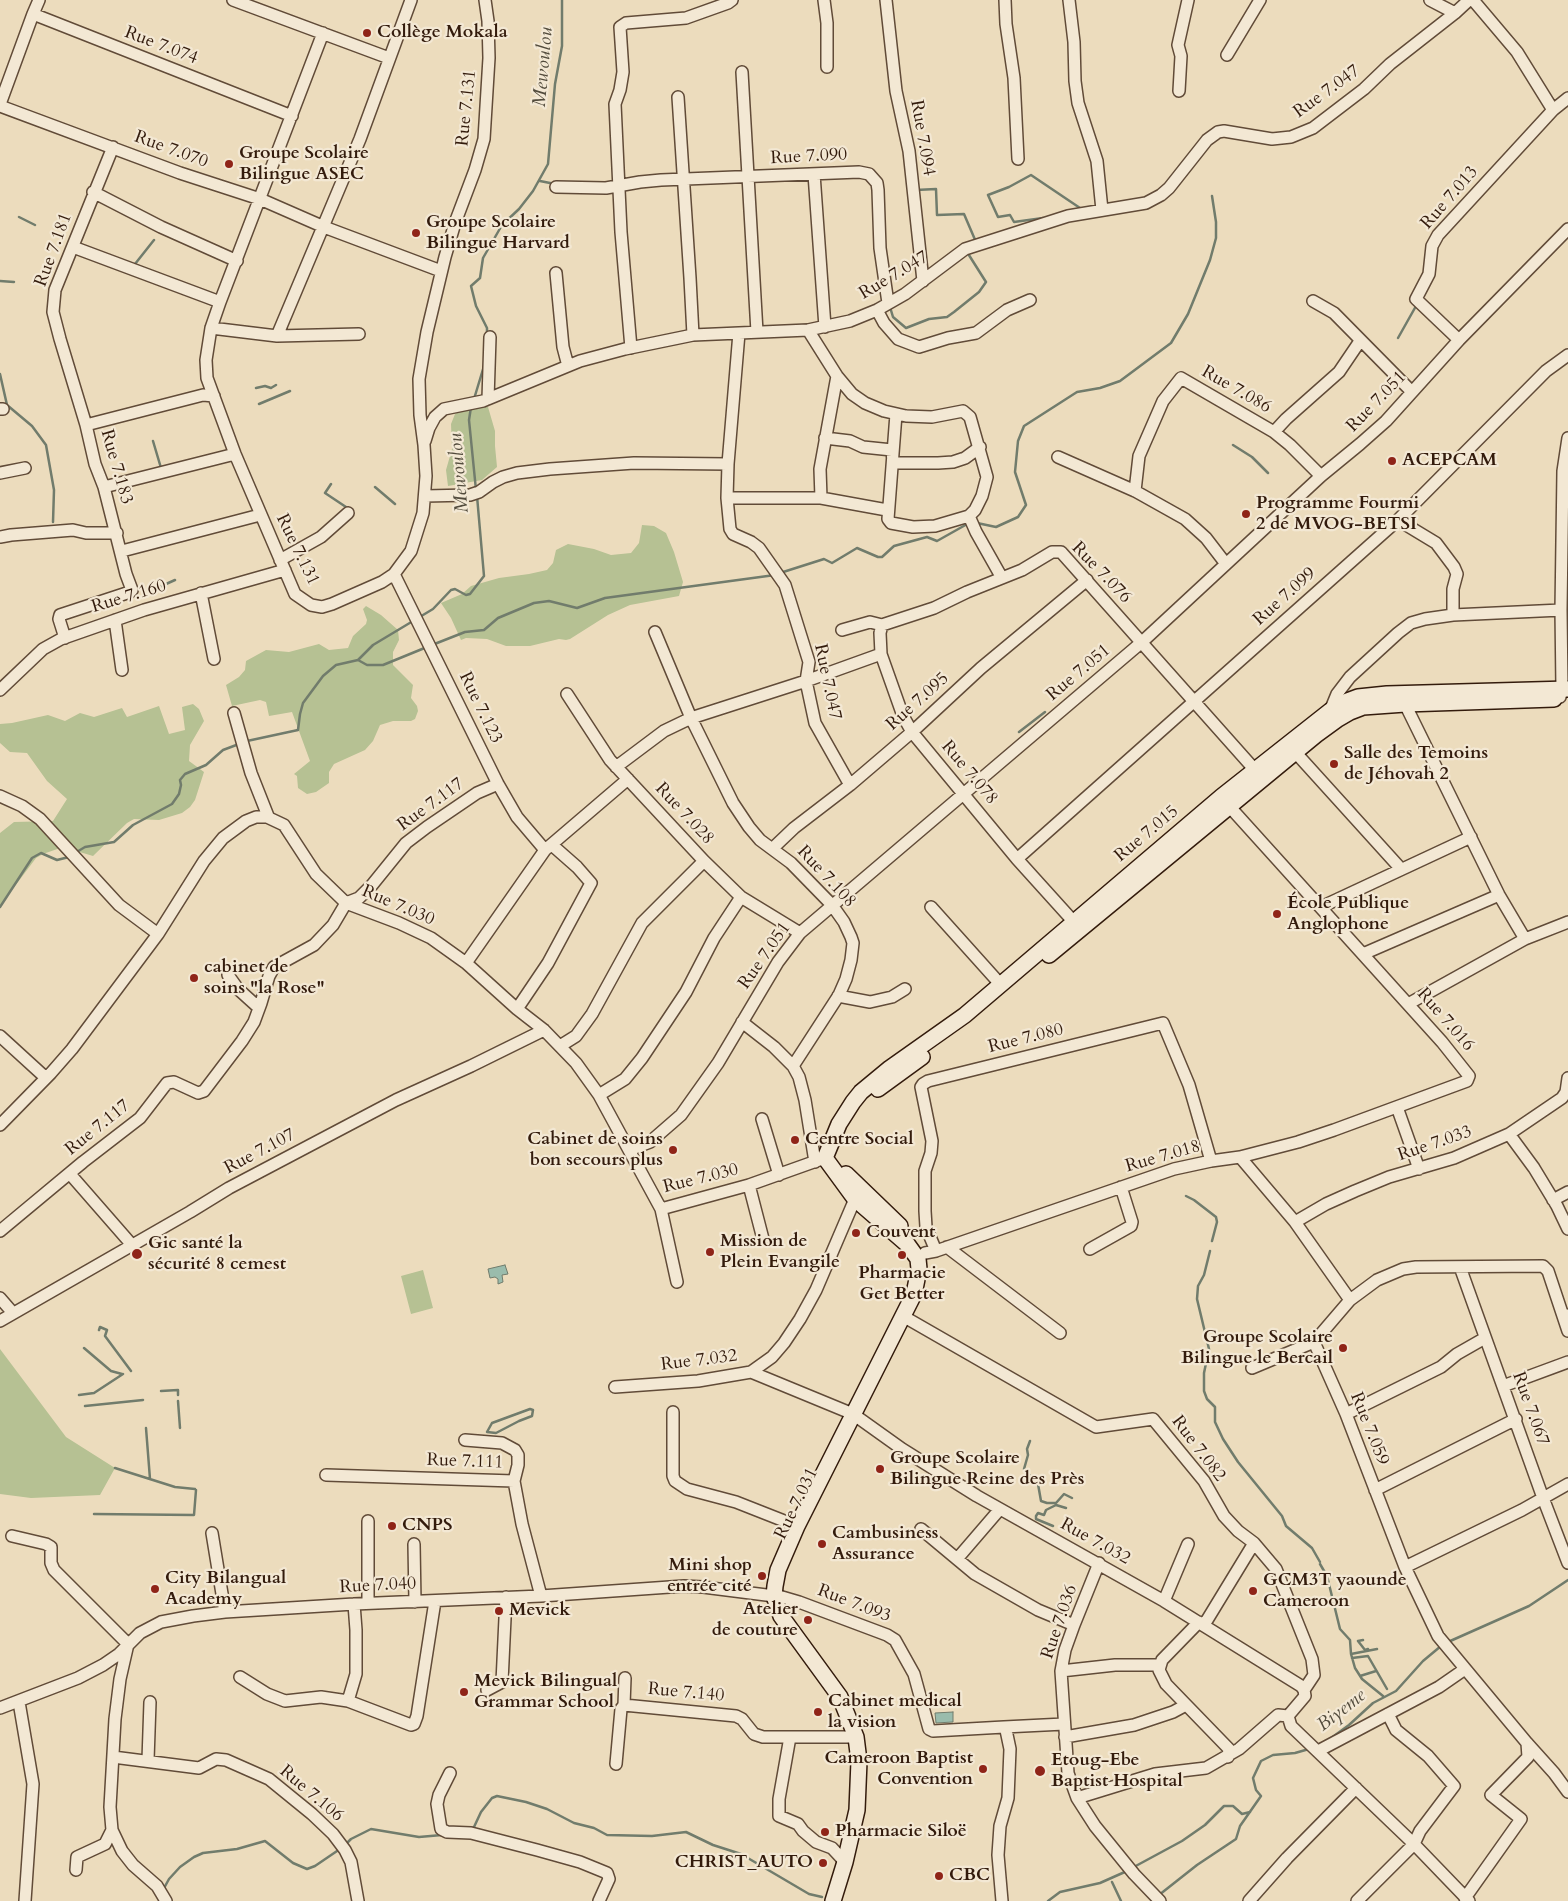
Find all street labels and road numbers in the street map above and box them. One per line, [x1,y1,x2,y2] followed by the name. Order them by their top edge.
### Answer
[121,22,201,70] street label: Rue 7.074
[1290,61,1364,123] street label: Rue 7.047
[452,69,482,147] street label: Rue 7.131
[905,98,939,178] street label: Rue 7.094
[131,127,211,173] street label: Rue 7.070
[770,144,848,170] street label: Rue 7.090
[1417,162,1483,234] street label: Rue 7.013
[31,210,77,290] street label: Rue 7.181
[856,247,932,305] street label: Rue 7.047
[1197,361,1275,419] street label: Rue 7.086
[1343,367,1411,437] street label: Rue 7.051
[95,427,137,507] street label: Rue 7.183
[270,511,324,589] street label: Rue 7.131
[1067,538,1135,608] street label: Rue 7.076
[1249,563,1321,631] street label: Rue 7.099
[89,575,169,619] street label: Rue 7.160
[1043,640,1115,706] street label: Rue 7.051
[808,642,846,722] street label: Rue 7.047
[882,668,954,736] street label: Rue 7.095
[453,669,507,747] street label: Rue 7.123
[936,737,1002,809] street label: Rue 7.078
[394,774,468,836] street label: Rue 7.117
[650,779,718,849] street label: Rue 7.028
[1111,801,1183,867] street label: Rue 7.015
[792,842,860,912] street label: Rue 7.108
[358,881,438,931] street label: Rue 7.030
[734,918,796,994] street label: Rue 7.051
[1412,984,1478,1056] street label: Rue 7.016
[986,1019,1066,1059] street label: Rue 7.080
[61,1095,135,1161] street label: Rue 7.117
[1395,1121,1475,1167] street label: Rue 7.033
[221,1124,299,1180] street label: Rue 7.107
[1123,1136,1203,1178] street label: Rue 7.018
[661,1159,741,1199] street label: Rue 7.030
[660,1346,738,1376] street label: Rue 7.032
[1507,1369,1553,1449] street label: Rue 7.067
[1345,1389,1393,1469] street label: Rue 7.059
[1166,1412,1230,1486] street label: Rue 7.082
[426,1450,504,1474] street label: Rue 7.111
[770,1465,824,1543] street label: Rue 7.031
[1056,1514,1134,1570] street label: Rue 7.032
[339,1573,417,1599] street label: Rue 7.040
[814,1580,894,1628] street label: Rue 7.093
[1037,1582,1083,1662] street label: Rue 7.036
[647,1679,725,1707] street label: Rue 7.140
[275,1761,347,1827] street label: Rue 7.106

